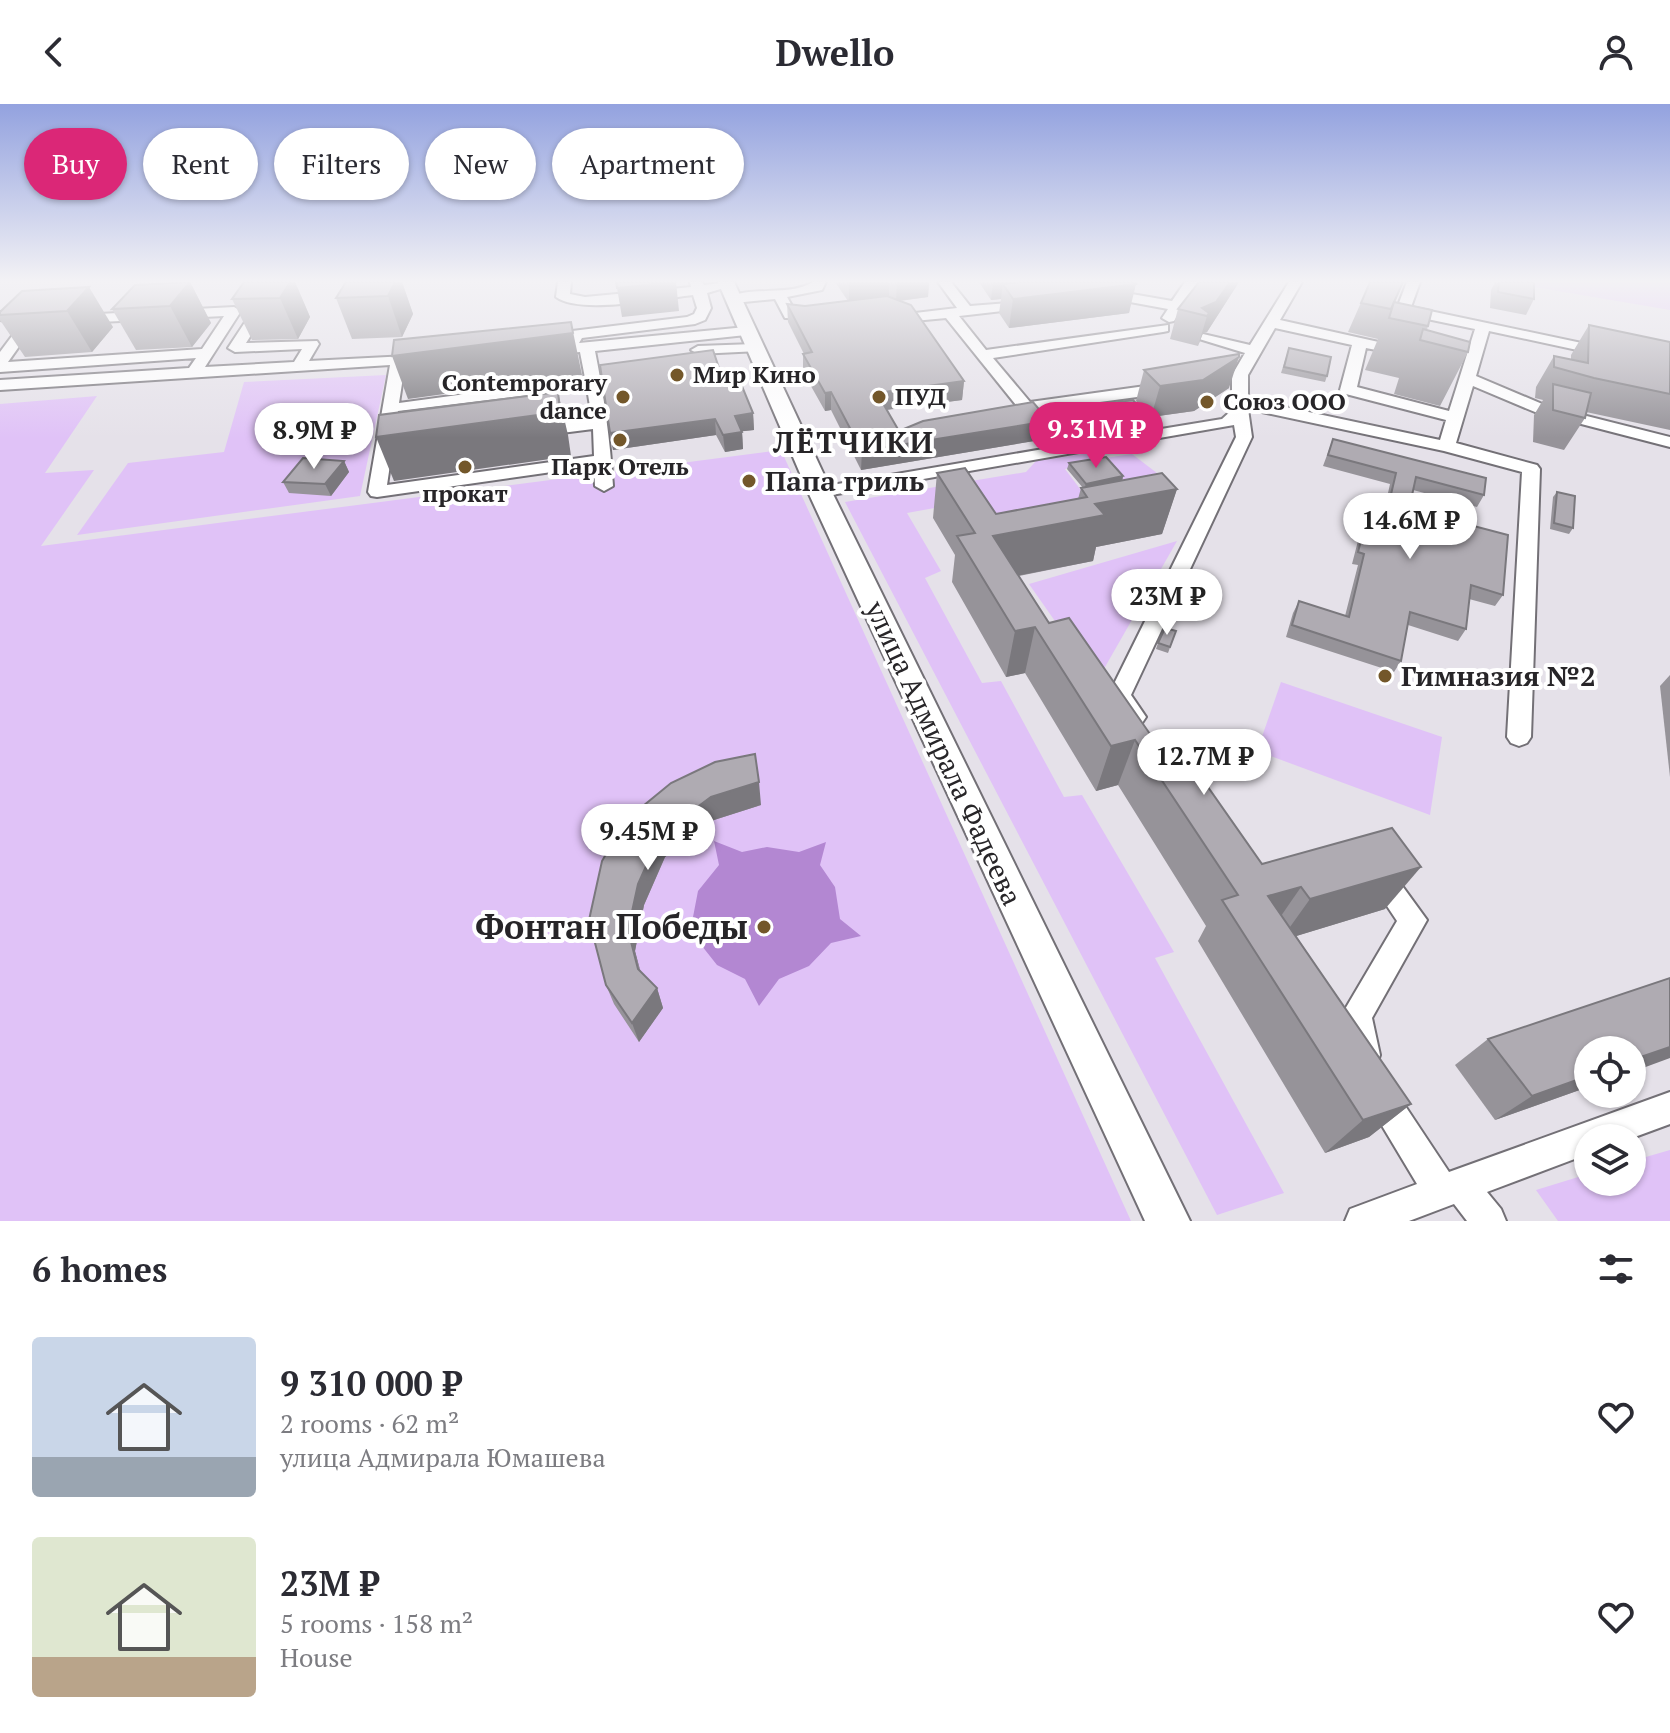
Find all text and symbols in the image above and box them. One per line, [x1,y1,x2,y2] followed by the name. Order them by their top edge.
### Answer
[776,29,894,76] text: Dwello
[32,30,76,74] icon: back
[1594,30,1638,74] icon: person
[24,128,127,200] chip: Buy
[143,128,258,200] chip: Rent
[274,128,409,200] chip: Filters
[425,128,536,200] chip: New
[552,128,744,200] chip: Apartment
[693,358,816,390] place label: Мир Кино
[442,366,608,426] place label: Contemporary dance
[668,366,686,384] marker: Мир Кино
[895,380,946,412] place label: ПУД
[1223,385,1346,417] place label: Союз ООО
[614,388,632,406] marker: Contemporary dance
[870,388,888,406] marker: ПУД
[1198,393,1216,411] marker: Союз ООО
[1022,402,1170,470] pin: 9.31M ₽
[249,403,379,471] pin: 8.9M ₽
[1047,411,1145,445] text: 9.31M ₽
[273,412,355,446] text: 8.9M ₽
[772,422,935,462] district label: ЛЁТЧИКИ
[611,431,629,449] marker: Парк Отель
[551,450,689,482] place label: Парк Отель
[456,458,474,476] marker: прокат
[765,462,924,499] place label: Папа гриль
[740,472,758,490] marker: Папа гриль
[422,477,508,509] place label: прокат
[1336,493,1484,561] pin: 14.6M ₽
[1361,502,1459,536] text: 14.6M ₽
[1111,569,1223,637] pin: 23M ₽
[1129,578,1205,612] text: 23M ₽
[857,594,1031,911] street label: улица Адмирала Фадеева
[1401,657,1596,694] place label: Гимназия №2
[1376,667,1394,685] marker: Гимназия №2
[1130,729,1278,797] pin: 12.7M ₽
[1155,738,1253,772] text: 12.7M ₽
[574,804,722,872] pin: 9.45M ₽
[599,813,697,847] text: 9.45M ₽
[475,904,748,949] place label: Фонтан Победы
[755,918,773,936] marker: Фонтан Победы
[1574,1036,1646,1196] map controls
[1574,1036,1646,1108] button: locate
[1574,1124,1646,1196] button: layers
[32,1247,167,1292] text: 6 homes
[1594,1247,1638,1291] icon: filters
[280,1361,461,1406] text: 9 310 000 ₽
[96,1369,192,1465] icon: home
[1594,1395,1638,1439] icon: heart
[280,1406,459,1440] text: 2 rooms · 62 m²
[280,1440,606,1474] text: улица Адмирала Юмашева
[280,1561,378,1606] text: 23M ₽
[96,1569,192,1665] icon: home
[1594,1595,1638,1639] icon: heart
[280,1606,473,1640] text: 5 rooms · 158 m²
[280,1640,353,1674] text: House

